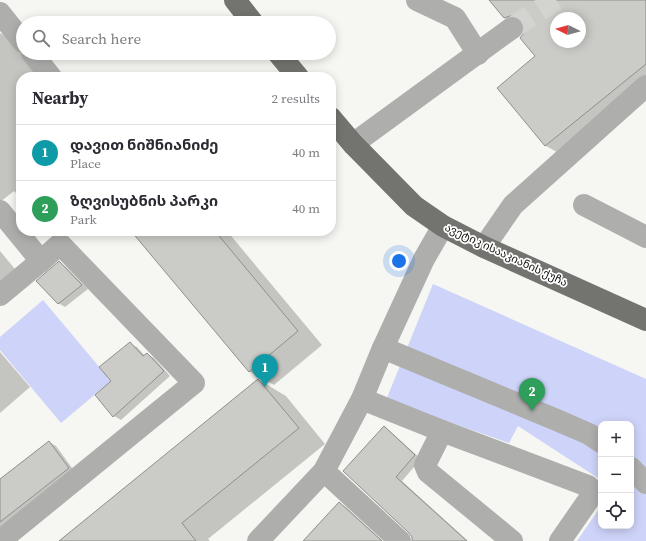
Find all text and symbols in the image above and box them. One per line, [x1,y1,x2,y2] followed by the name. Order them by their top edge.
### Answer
[550,12,586,48] north arrow
[16,16,336,60] search box
[30,27,52,49] icon: search
[62,28,141,49] text: Search here
[32,86,88,110] text: Nearby
[272,90,320,107] text: 2 results
[70,134,218,155] text: დავით ნიშნიანიძე
[41,144,49,161] text: 1
[292,144,320,161] text: 40 m
[70,155,101,172] text: Place
[70,190,218,211] text: ზღვისუბნის პარკი
[41,200,49,217] text: 2
[292,200,320,217] text: 40 m
[70,211,97,228] text: Park
[442,220,570,290] street label: ავეტიკ ისააკიანის ქუჩა
[389,251,409,271] your location
[252,354,278,387] pin: 1
[519,378,545,411] pin: 2
[598,421,634,529] map controls
[598,421,634,457] button: +
[598,457,634,493] button: −
[598,493,634,529] button: locate

